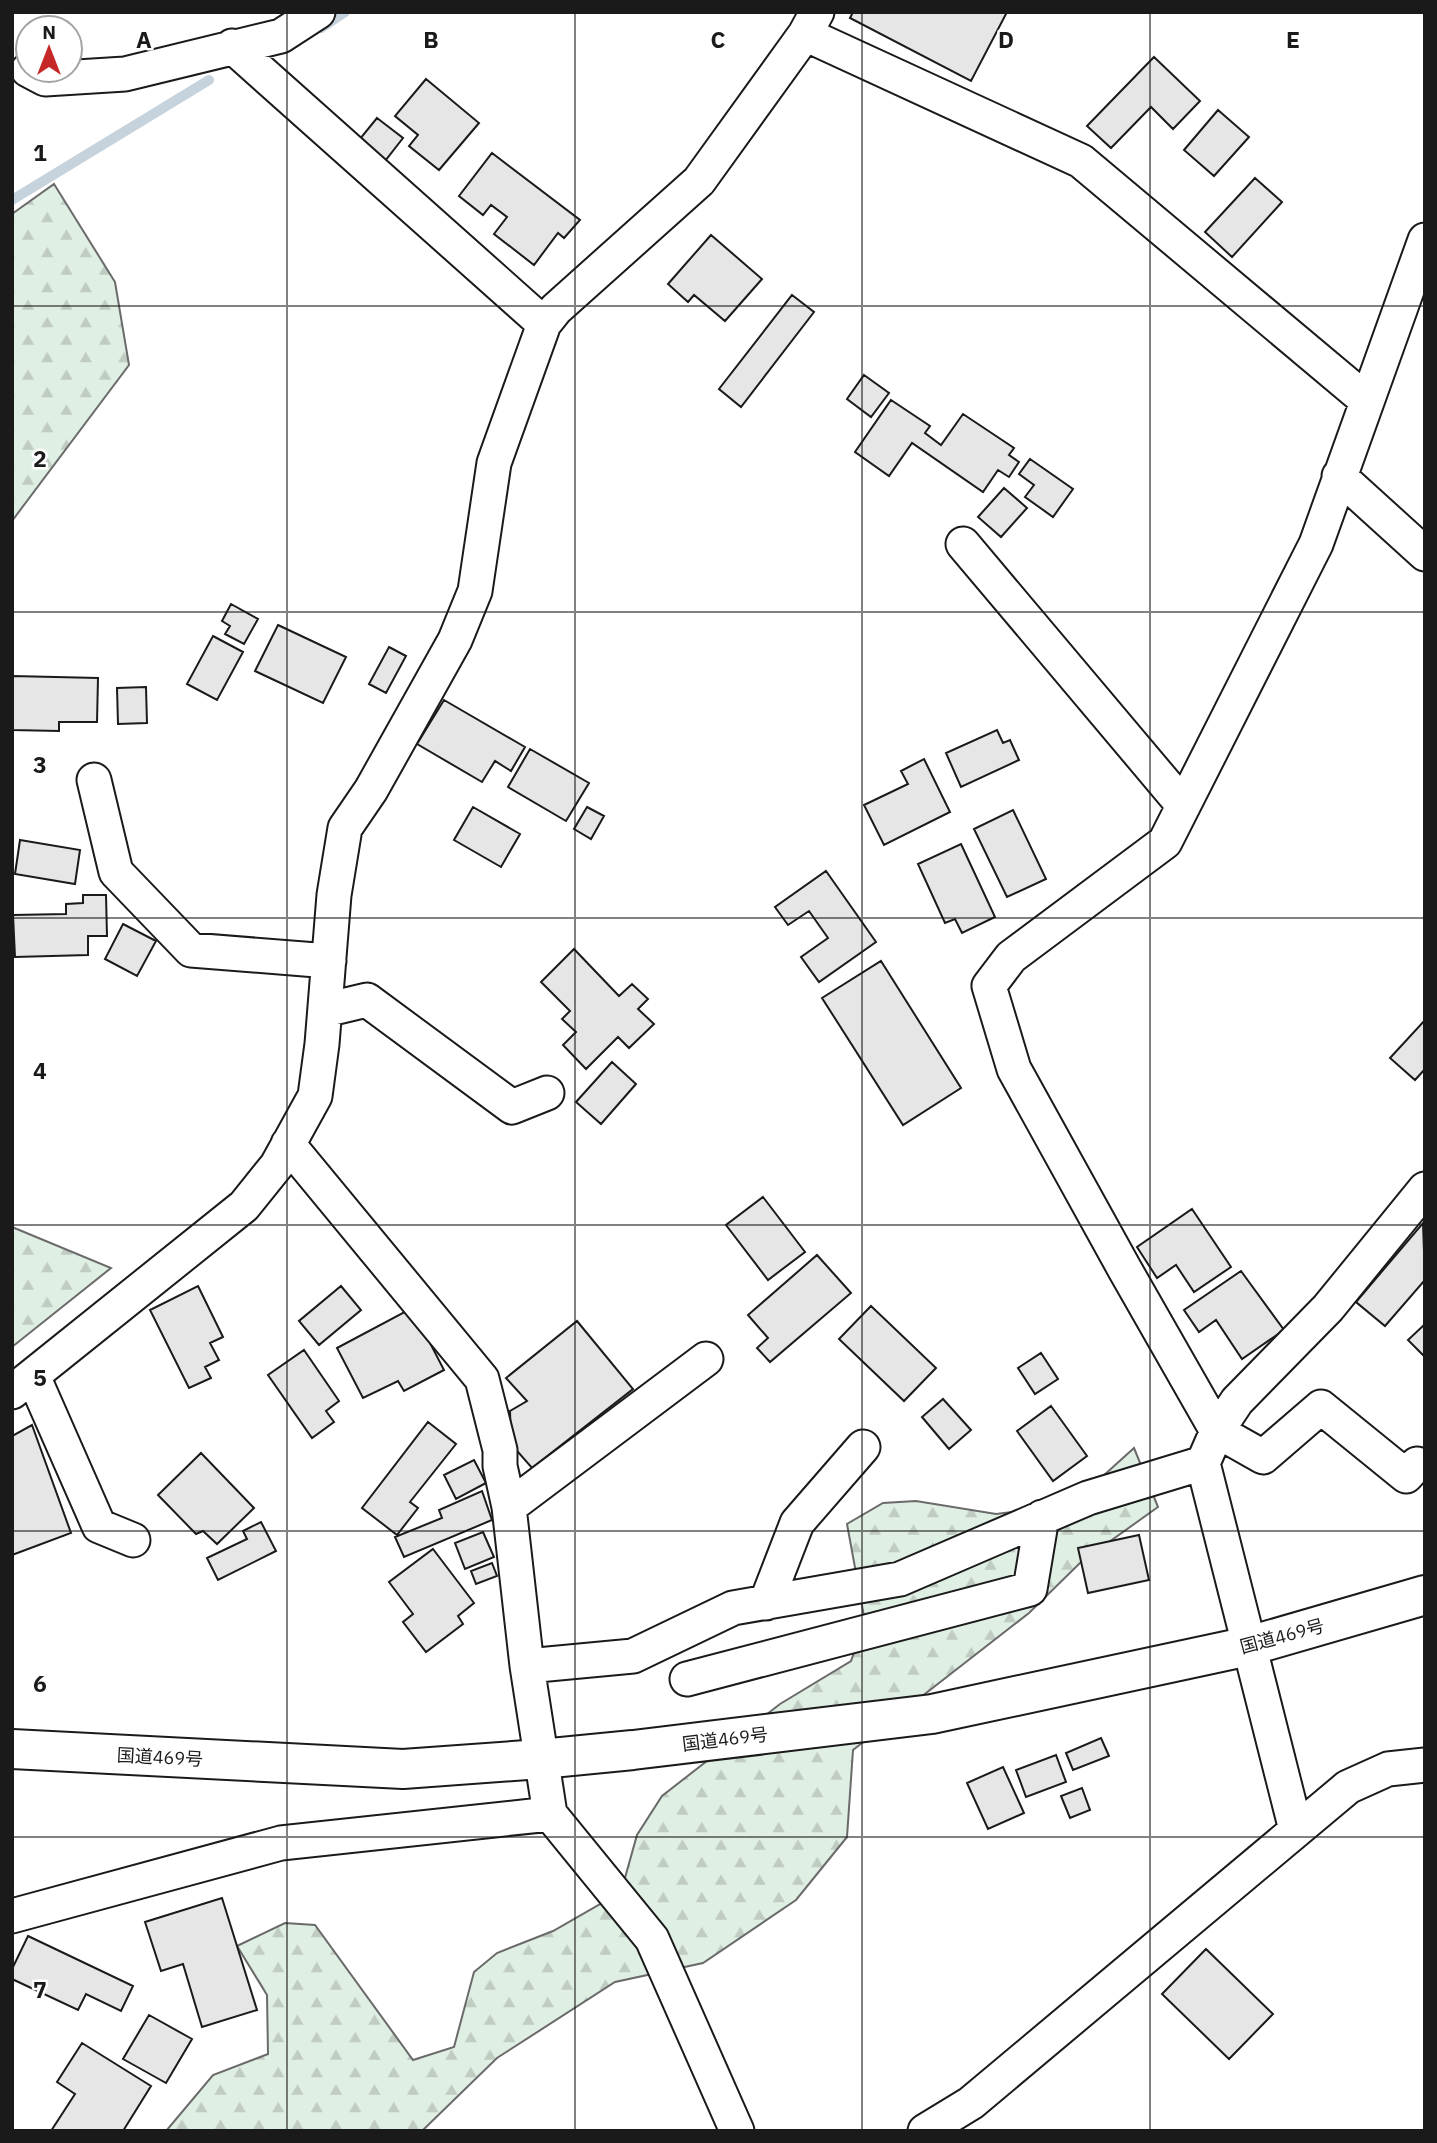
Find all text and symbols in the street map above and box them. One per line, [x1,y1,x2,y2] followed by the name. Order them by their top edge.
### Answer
[14,14,84,84] north arrow
[42,20,56,44] text: N
[136,24,152,54] text: A
[423,24,439,54] text: B
[711,24,726,54] text: C
[998,24,1014,54] text: D
[1286,24,1300,54] text: E
[33,137,47,167] text: 1
[33,443,47,473] text: 2
[33,749,47,779] text: 3
[33,1055,47,1085] text: 4
[33,1362,47,1392] text: 5
[1237,1614,1327,1658] street label: 国道469号
[33,1668,47,1698] text: 6
[681,1722,769,1756] street label: 国道469号
[116,1743,204,1771] street label: 国道469号
[33,1974,47,2004] text: 7

